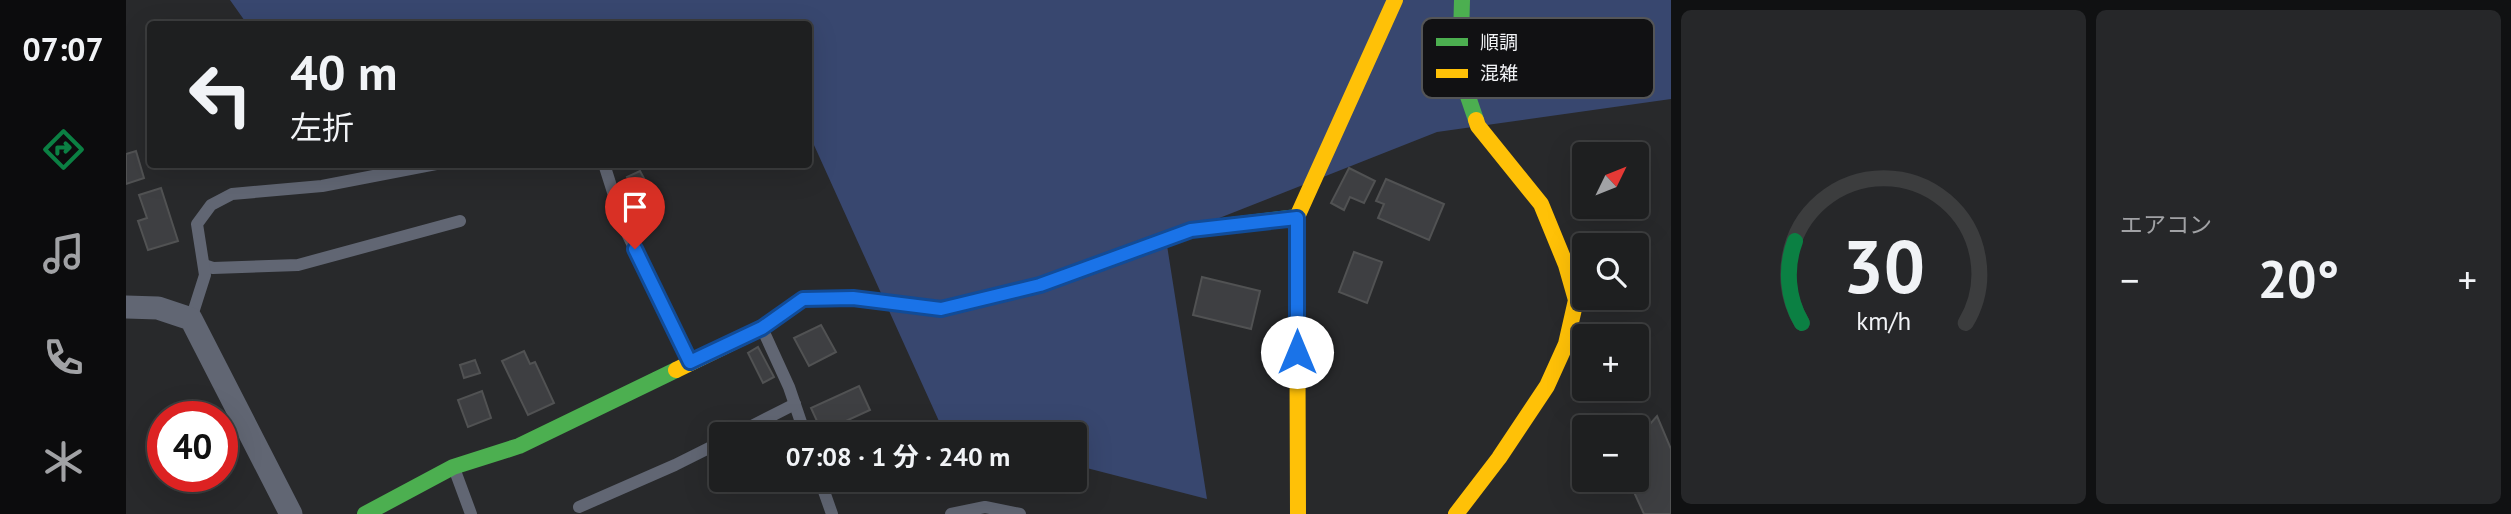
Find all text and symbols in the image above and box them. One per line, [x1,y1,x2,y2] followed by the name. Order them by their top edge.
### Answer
[1422,18,1654,98] legend
[22,28,104,70] text: 07:07
[1480,30,1518,54] text: 順調
[290,40,397,104] text: 40 m
[175,49,266,140] icon: left
[1480,61,1518,85] text: 混雑
[290,106,354,148] text: 左折
[39,125,88,174] icon: directions
[1572,142,1648,219] north arrow
[1572,142,1649,492] map controls
[605,177,665,249] pin
[616,188,654,226] icon: arrive
[2120,210,2212,239] text: エアコン
[1842,219,1925,313] text: 30
[39,229,88,278] icon: music
[1572,233,1649,310] button: search
[2258,245,2339,312] text: 20°
[2120,255,2139,304] text: −
[2458,255,2477,304] text: +
[1856,305,1911,337] text: km/h
[1260,315,1334,389] position arrow
[1572,324,1649,401] button: +
[39,333,88,382] icon: phone
[147,401,238,492] speed limit sign: 40
[1572,415,1649,492] button: −
[39,437,88,486] icon: climate
[786,440,1010,473] text: 07:08 · 1 分 · 240 m

